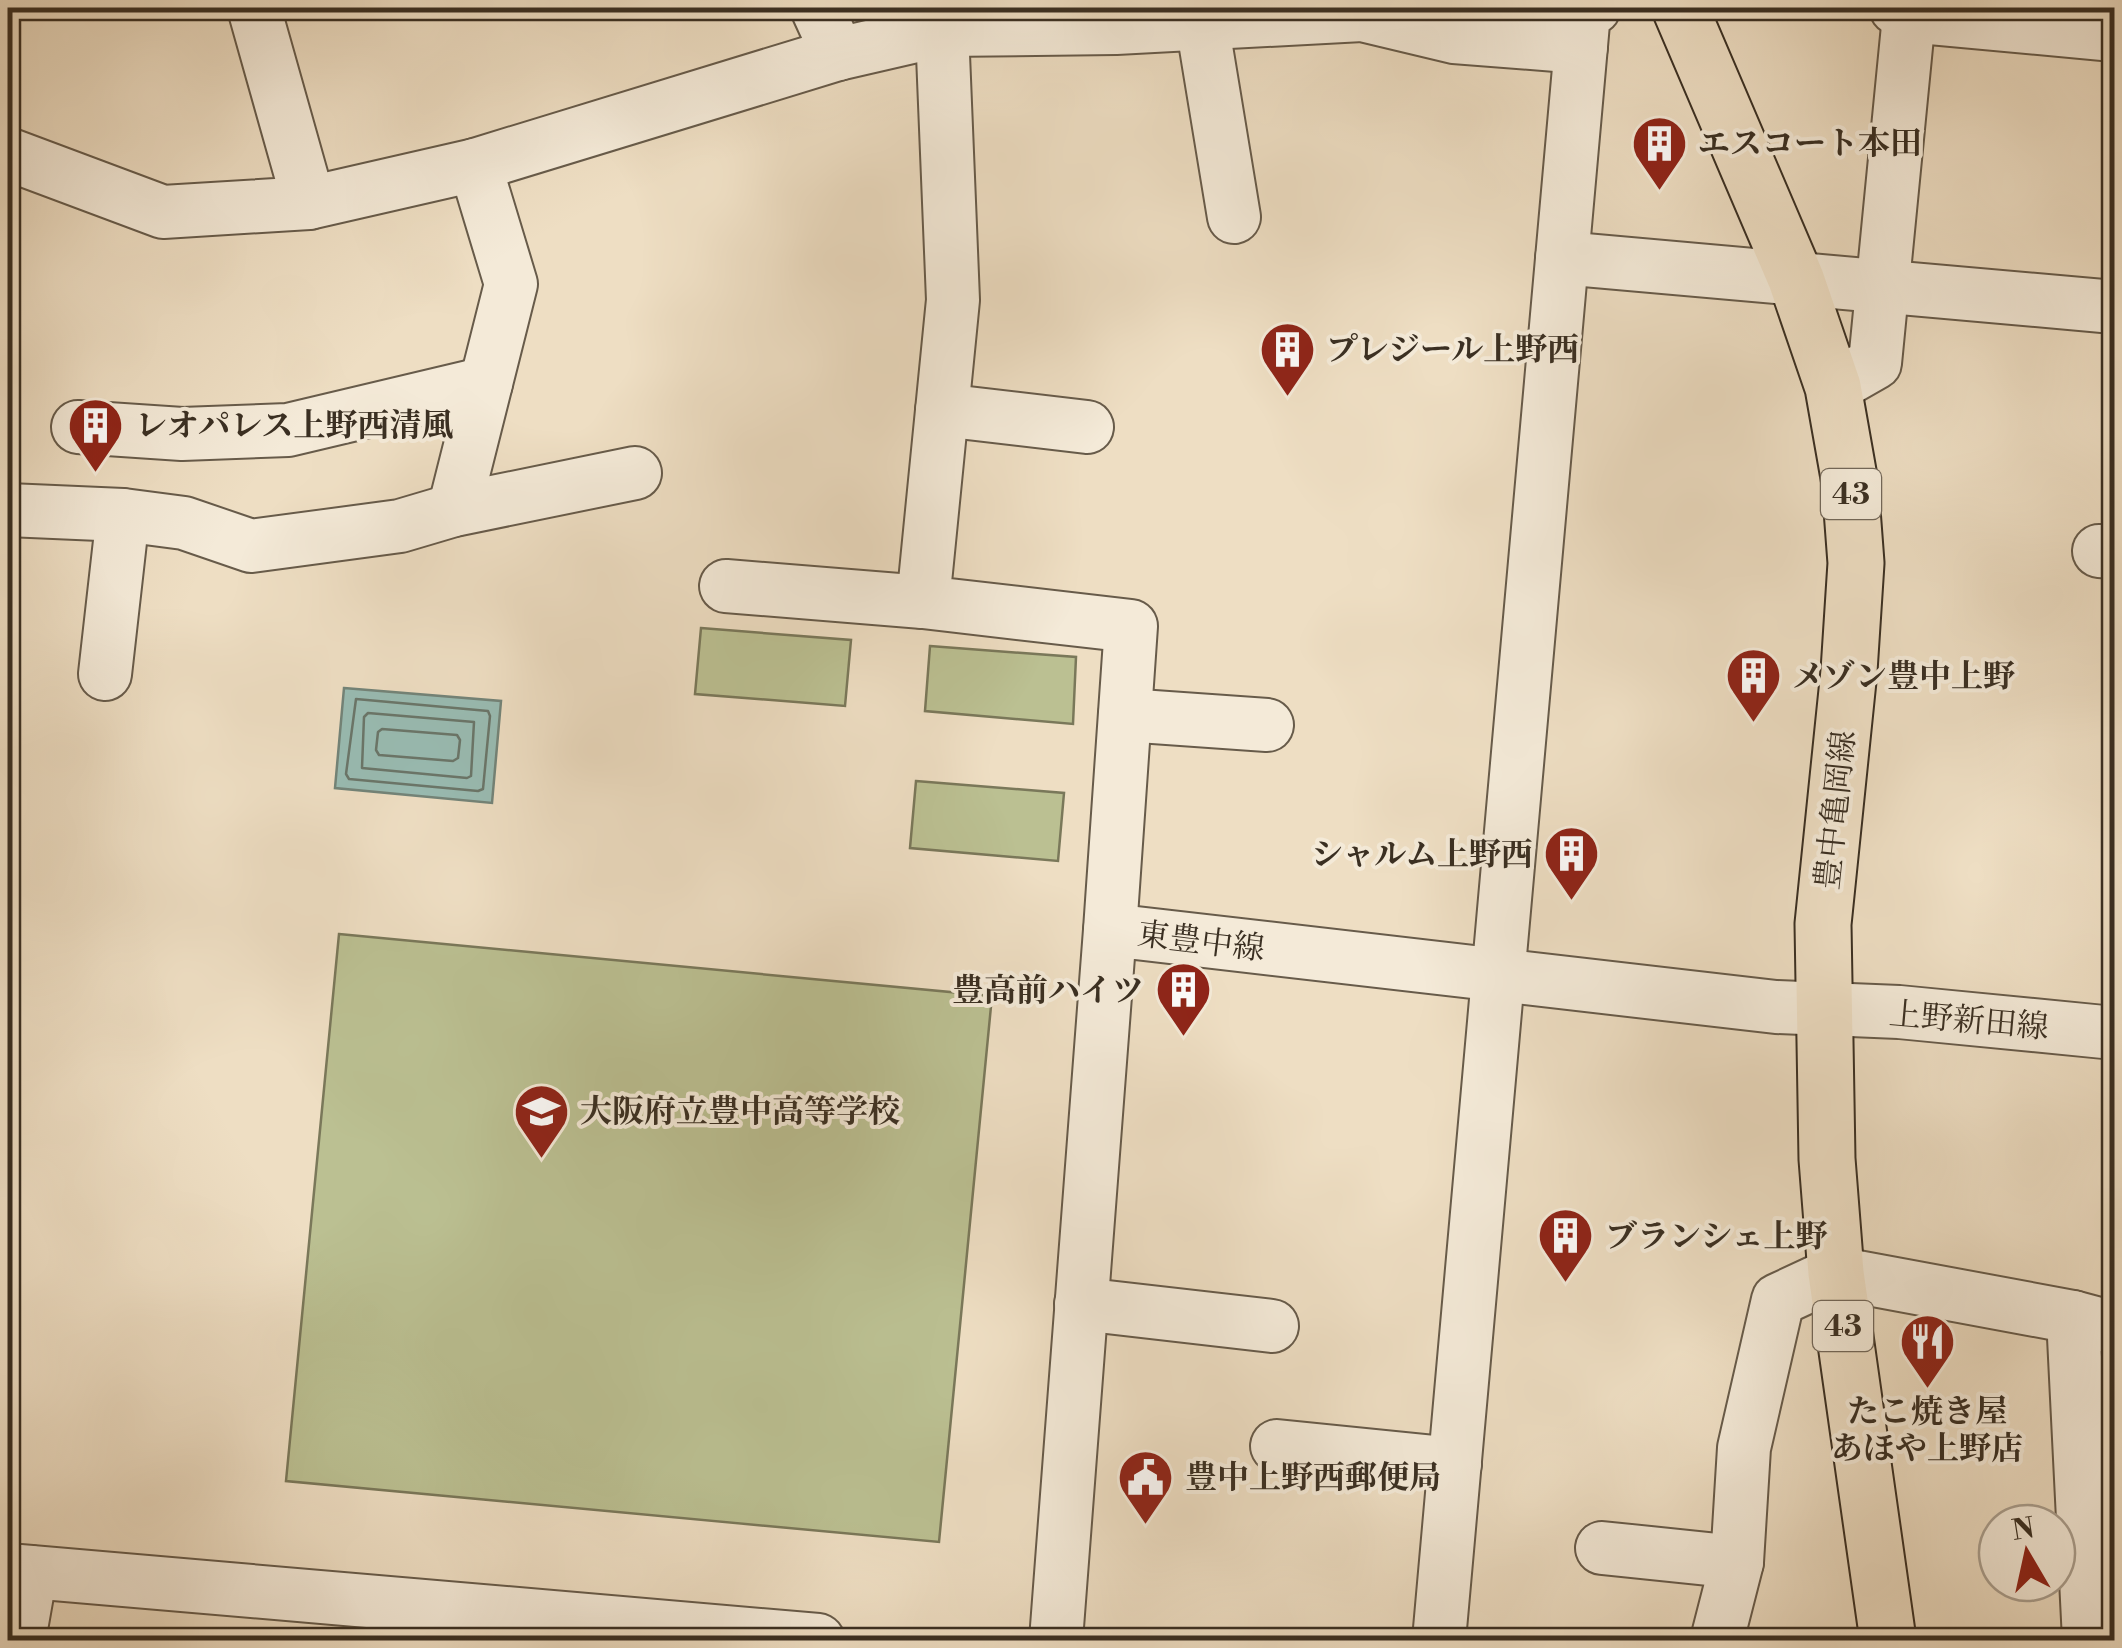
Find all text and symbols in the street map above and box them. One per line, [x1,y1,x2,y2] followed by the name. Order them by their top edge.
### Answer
[1629,113,1689,192] building icon: エスコート本田
[1698,124,1922,164] place label: エスコート本田
[1257,319,1317,398] building icon: プレジール上野西
[1326,330,1579,370] place label: プレジール上野西
[66,395,126,474] building icon: レオパレス上野西清風
[135,406,453,446] place label: レオパレス上野西清風
[1821,469,1881,519] road number: 43
[1723,646,1783,725] building icon: メゾン豊中上野
[1792,657,2015,697] place label: メゾン豊中上野
[1808,728,1864,892] street label: 豊中亀岡線
[1542,824,1602,903] building icon: シャルム上野西
[1311,835,1533,875] place label: シャルム上野西
[1135,914,1267,970] street label: 東豊中線
[1153,960,1213,1039] building icon: 豊高前ハイツ
[952,971,1144,1011] place label: 豊高前ハイツ
[1887,994,2050,1048] street label: 上野新田線
[511,1081,571,1160] school or university icon: 大阪府立豊中高等学校
[580,1092,900,1132] place label: 大阪府立豊中高等学校
[1536,1206,1596,1285] building icon: ブランシェ上野
[1605,1217,1828,1257] place label: ブランシェ上野
[1813,1301,1873,1351] road number: 43
[1897,1312,1957,1391] restaurant icon: たこ焼き屋 あほや上野店
[1831,1392,2023,1469] place label: たこ焼き屋 あほや上野店
[1116,1447,1176,1526] public building icon: 豊中上野西郵便局
[1185,1458,1441,1498] place label: 豊中上野西郵便局
[1977,1503,2077,1603] north arrow
[2010,1511,2037,1549] text: N

